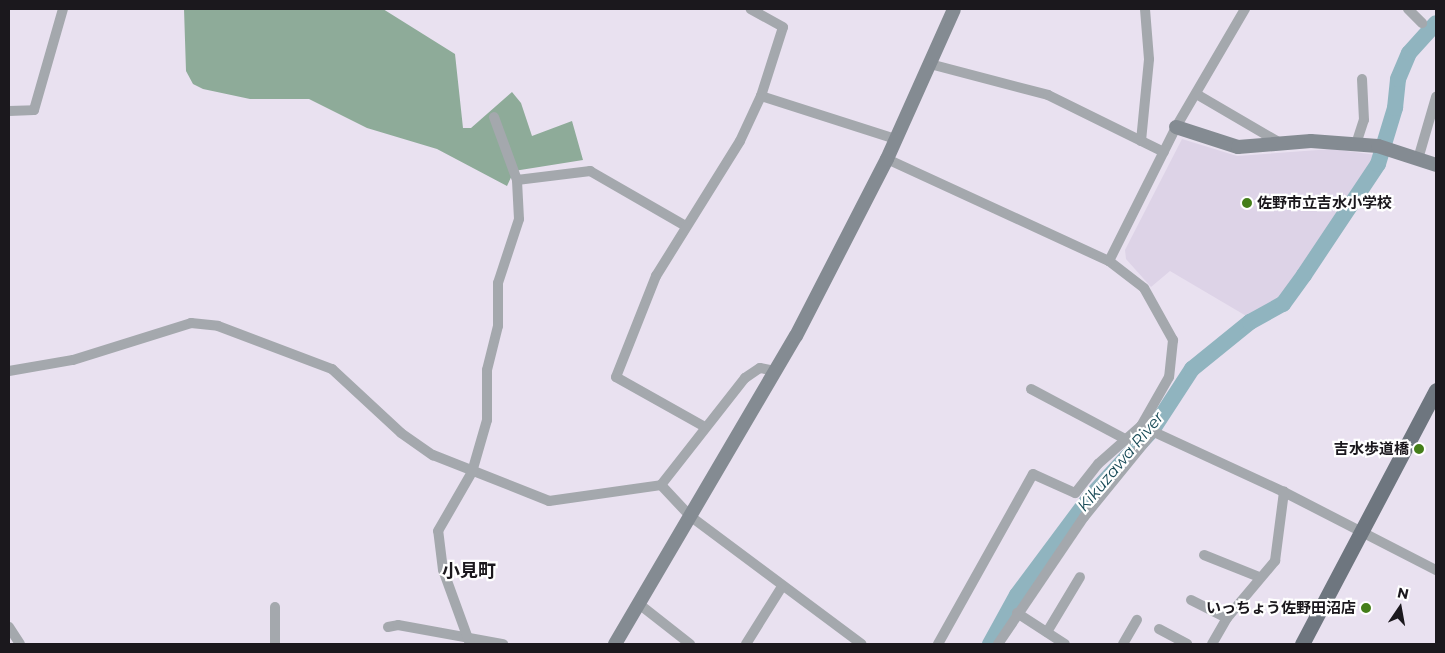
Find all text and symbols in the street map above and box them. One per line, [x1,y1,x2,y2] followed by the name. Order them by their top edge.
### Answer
[1257,194,1392,212] place label: 佐野市立吉水小学校
[1241,197,1253,209] marker: 佐野市立吉水小学校
[1074,408,1168,516] water label: Kikuzawa River
[1334,440,1409,458] place label: 吉水歩道橋
[1413,443,1425,455] marker: 吉水歩道橋
[442,560,496,582] district label: 小見町
[1375,583,1425,633] north arrow
[1396,583,1411,603] text: N
[1206,599,1356,617] place label: いっちょう佐野田沼店
[1360,602,1372,614] marker: いっちょう佐野田沼店

